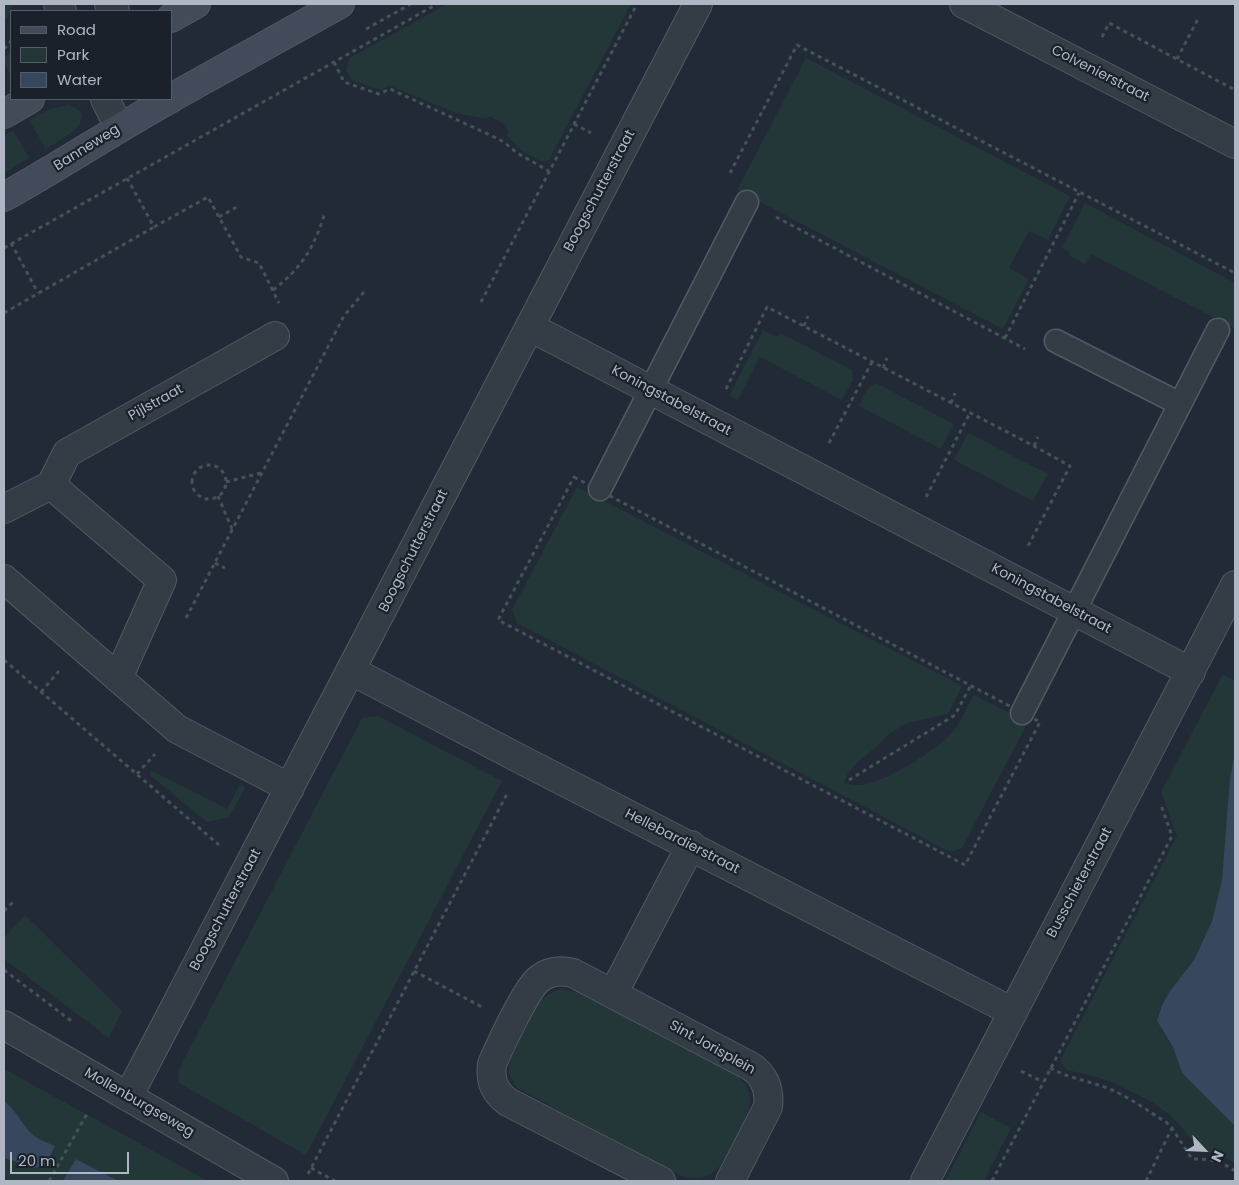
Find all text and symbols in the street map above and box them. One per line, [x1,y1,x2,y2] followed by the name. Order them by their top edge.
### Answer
[10,10,172,100] legend
[57,19,96,40] text: Road
[1048,42,1152,106] street label: Colvenierstraat
[57,44,89,65] text: Park
[57,69,102,90] text: Water
[51,121,123,175] street label: Banneweg
[561,127,639,255] street label: Boogschutterstraat
[608,362,734,440] street label: Koningstabelstraat
[126,381,186,425] street label: Pijlstraat
[376,487,452,615] street label: Boogschutterstraat
[988,560,1114,638] street label: Koningstabelstraat
[622,806,742,878] street label: Hellebardierstraat
[1044,825,1116,941] street label: Busschieterstraat
[187,846,265,974] street label: Boogschutterstraat
[666,1017,758,1079] street label: Sint Jorisplein
[81,1065,197,1141] street label: Mollenburgseweg
[1179,1125,1229,1175] north arrow
[12,1142,131,1174] scale bar
[1206,1147,1229,1165] text: N
[18,1150,56,1171] text: 20 m

